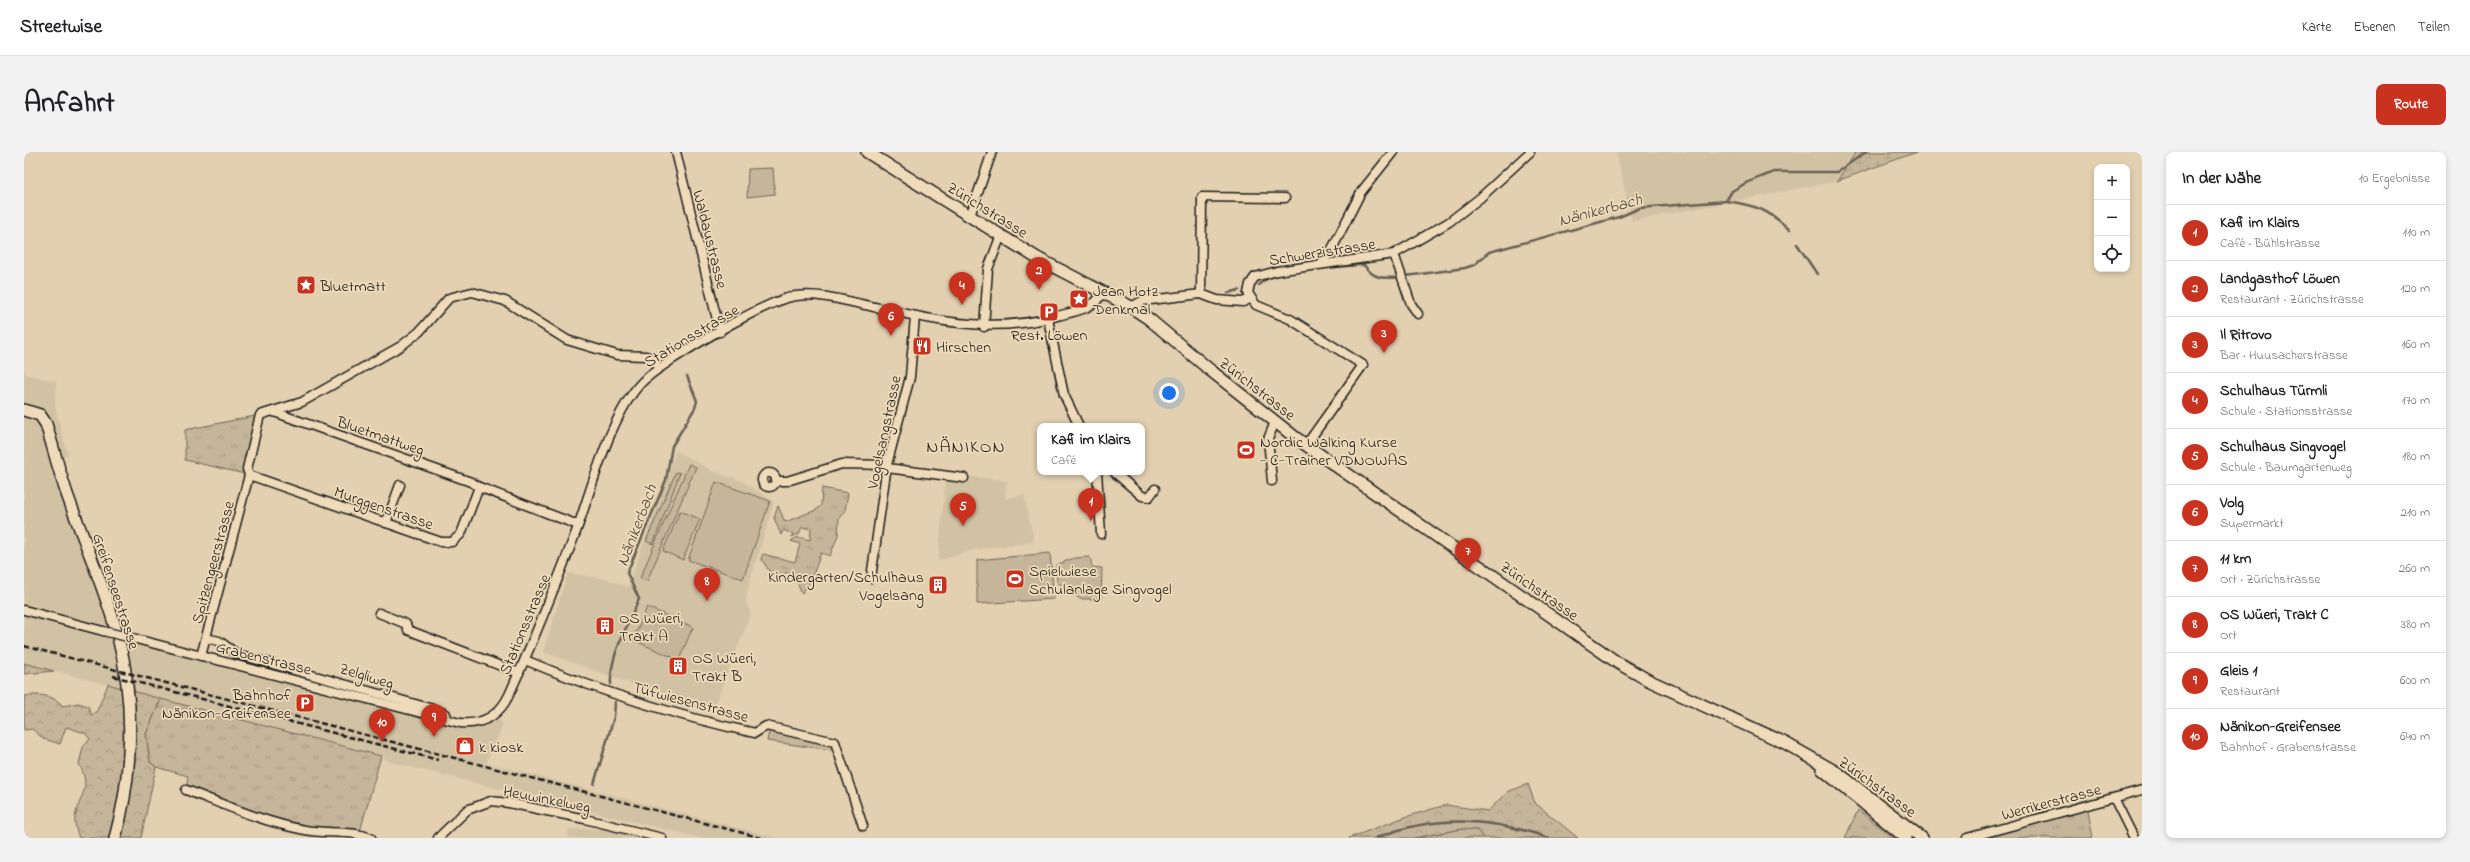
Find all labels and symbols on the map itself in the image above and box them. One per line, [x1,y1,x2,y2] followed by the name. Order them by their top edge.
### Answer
[942,176,1033,246] street label: Zürichstrasse
[1556,187,1646,234] water label: Nänikerbach
[685,188,733,292] street label: Waldaustrasse
[1267,233,1378,273] street label: Schwerzistrasse
[1026,257,1052,290] pin: 2
[949,272,975,305] pin: 4
[295,274,317,296] place icon: Bluetmatt
[319,275,387,299] place label: Bluetmatt
[1092,280,1158,322] place label: Jean Hotz Denkmal
[1068,288,1090,310] place icon: Jean Hotz Denkmal
[640,298,745,375] street label: Stationsstrasse
[1038,301,1060,323] parking icon: Rest. Löwen
[878,303,904,336] pin: 6
[1371,320,1397,353] pin: 3
[1011,324,1087,348] place label: Rest. Löwen
[911,335,933,357] restaurant icon: Hirschen
[936,336,991,360] place label: Hirschen
[1213,352,1301,428] street label: Zürichstrasse
[861,373,909,492] street label: Vogelsangstrasse
[1159,383,1179,403] your location
[333,410,427,463] street label: Bluetmattweg
[1260,431,1408,473] place label: Nordic Walking Kurse - C-Trainer VDNOWAS
[926,435,1006,461] district label: NÄNIKON
[1235,439,1257,461] sports icon: Nordic Walking Kurse - C-Trainer VDNOWAS
[610,480,665,570] water label: Nänikerbach
[330,481,437,537] street label: Murggenstrasse
[1078,488,1104,521] pin: 1
[950,493,976,526] pin: 5
[186,498,242,627] street label: Spitzengeerstrasse
[85,531,145,653] street label: Greifenseestrasse
[1455,538,1481,571] pin: 7
[1495,556,1584,628] street label: Zürichstrasse
[1029,560,1172,602] place label: Spielwiese Schulanlage Singvogel
[768,566,924,608] place label: Kindergarten/Schulhaus Vogelsang
[694,568,720,601] pin: 8
[1004,568,1026,590] sports icon: Spielwiese Schulanlage Singvogel
[494,570,558,679] street label: Stationsstrasse
[927,574,949,596] building icon: Kindergarten/Schulhaus Vogelsang
[619,607,683,649] place label: OS Wüeri, Trakt A
[594,615,616,637] building icon: OS Wüeri, Trakt A
[213,635,315,683] street label: Grabenstrasse
[692,647,756,689] place label: OS Wüeri, Trakt B
[667,655,689,677] building icon: OS Wüeri, Trakt B
[336,657,397,697] street label: Zelgliweg
[630,676,752,730] street label: Tüfwiesenstrasse
[162,684,292,726] place label: Bahnhof Nänikon-Greifensee
[294,692,316,714] parking icon: Bahnhof Nänikon-Greifensee
[421,704,447,737] pin: 9
[369,709,395,742] pin: 10
[454,735,476,757] shop icon: k kiosk
[479,736,524,760] place label: k kiosk
[1833,751,1921,825] street label: Zürichstrasse
[1999,778,2105,828] street label: Werrikerstrasse
[501,780,592,820] street label: Heuwinkelweg

